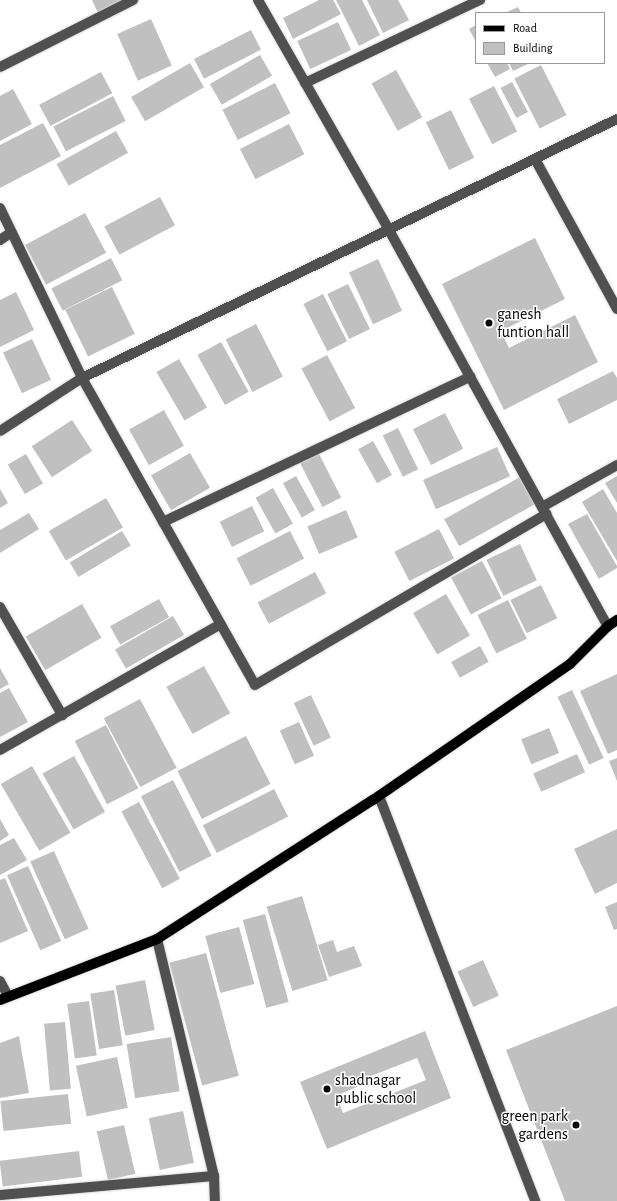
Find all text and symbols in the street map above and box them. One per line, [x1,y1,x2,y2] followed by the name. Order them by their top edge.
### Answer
[475,12,605,64] legend
[513,22,537,34] text: Road
[513,42,553,54] text: Building
[497,304,569,342] place label: ganesh funtion hall
[484,318,494,328] marker: ganesh funtion hall
[335,1070,416,1108] place label: shadnagar public school
[322,1084,332,1094] marker: shadnagar public school
[502,1106,568,1144] place label: green park gardens
[571,1120,581,1130] marker: green park gardens

